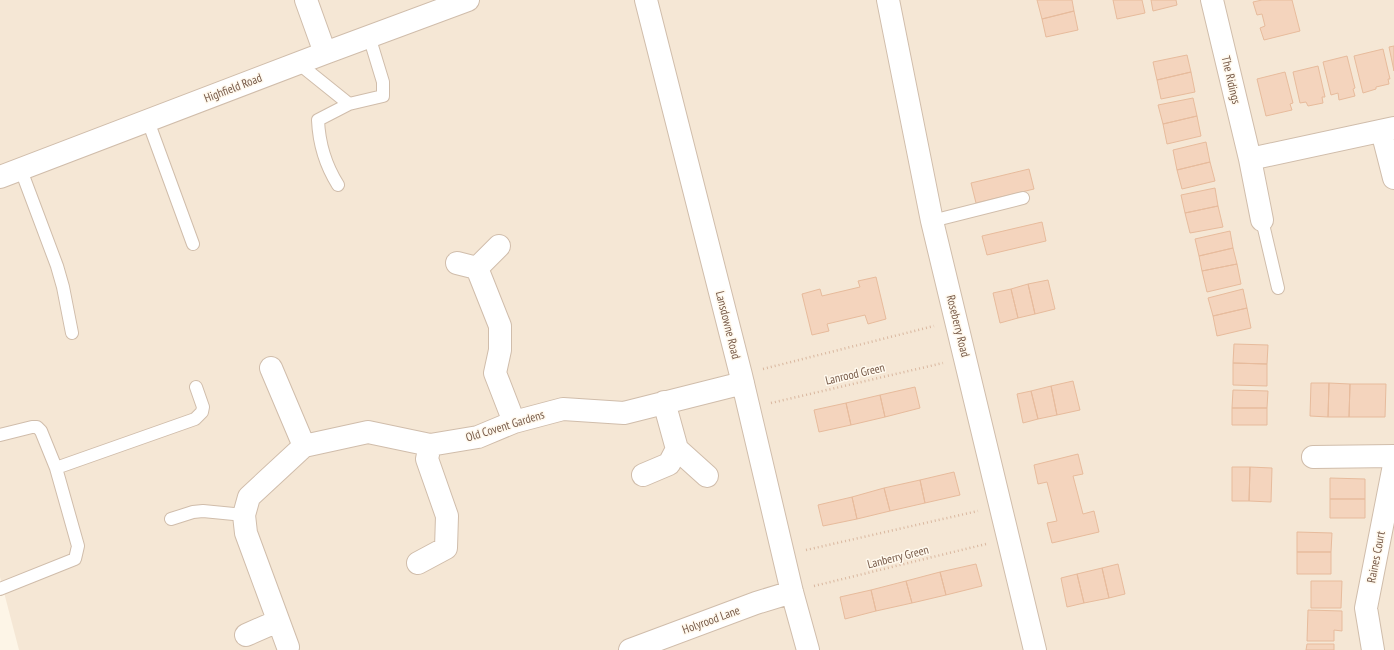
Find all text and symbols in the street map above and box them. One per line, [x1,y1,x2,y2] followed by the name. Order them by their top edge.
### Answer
[1219,54,1244,105] street label: The Ridings
[202,70,264,105] street label: Highfield Road
[713,289,744,360] street label: Lansdowne Road
[944,293,973,358] street label: Roseberry Road
[824,359,886,388] street label: Lanrood Green
[464,406,546,445] street label: Old Covent Gardens
[1363,529,1388,584] street label: Raines Court
[866,542,930,571] street label: Lanberry Green
[680,602,742,637] street label: Holyrood Lane

